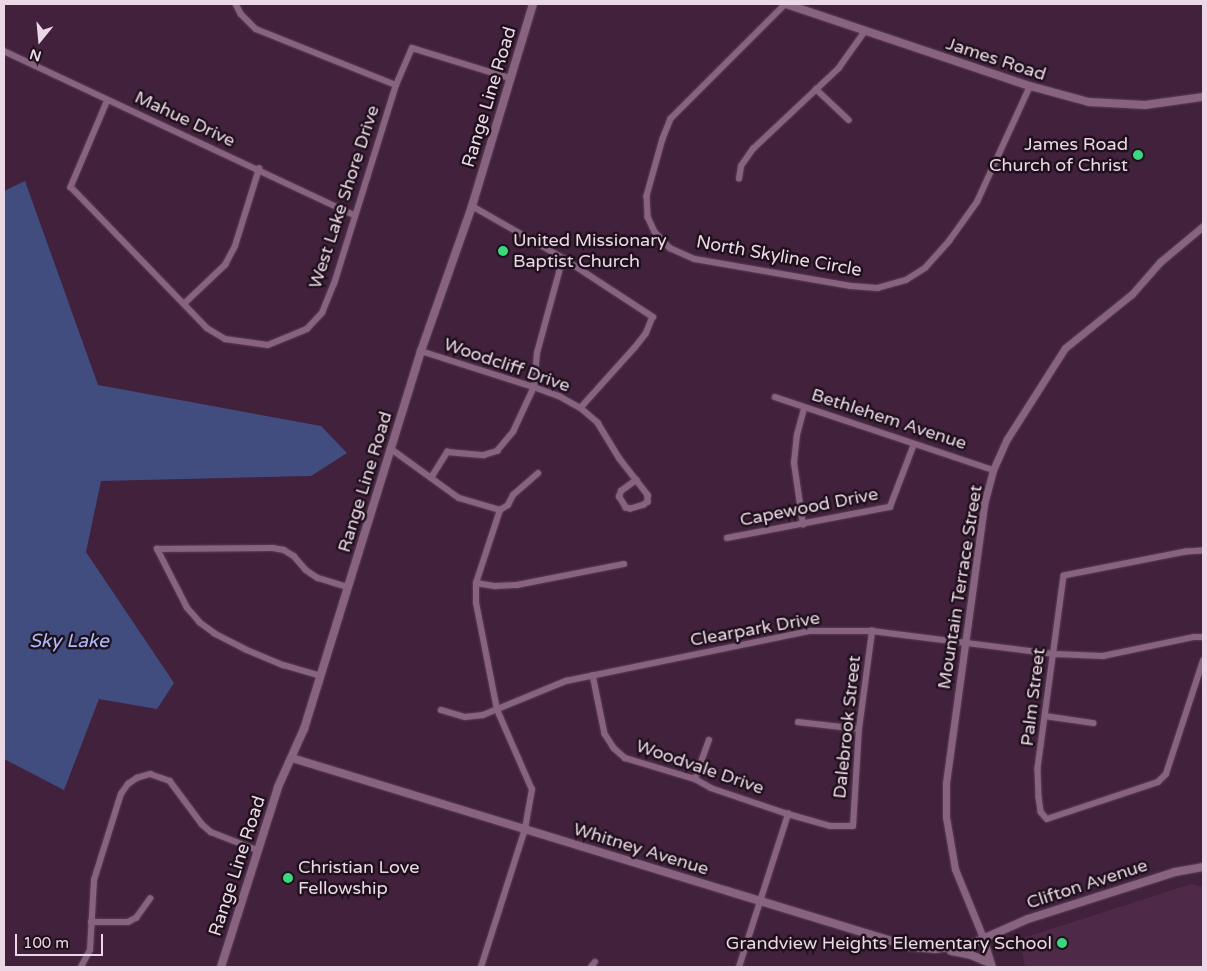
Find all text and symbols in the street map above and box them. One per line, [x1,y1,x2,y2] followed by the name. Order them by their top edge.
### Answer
[15,15,65,65] north arrow
[457,24,521,170] street label: Range Line Road
[943,33,1049,85] street label: James Road
[28,45,43,65] text: N
[131,86,239,152] street label: Mahue Drive
[304,103,384,291] street label: West Lake Shore Drive
[989,134,1128,176] place label: James Road Church of Christ
[1132,149,1144,161] marker: James Road Church of Christ
[513,230,667,272] place label: United Missionary Baptist Church
[695,231,863,281] street label: North Skyline Circle
[497,245,509,257] marker: United Missionary Baptist Church
[441,333,573,397] street label: Woodcliff Drive
[809,384,969,454] street label: Bethlehem Avenue
[333,409,397,555] street label: Range Line Road
[738,483,880,531] street label: Capewood Drive
[933,483,987,691] street label: Mountain Terrace Street
[688,607,822,651] street label: Clearpark Drive
[29,631,109,653] water label: Sky Lake
[1016,647,1050,747] street label: Palm Street
[829,654,865,800] street label: Dalebrook Street
[633,735,767,799] street label: Woodvale Drive
[204,793,270,939] street label: Range Line Road
[571,818,711,880] street label: Whitney Avenue
[1024,854,1150,914] street label: Clifton Avenue
[298,857,419,900] place label: Christian Love Fellowship
[282,872,294,884] marker: Christian Love Fellowship
[18,924,105,956] scale bar
[726,932,1052,954] place label: Grandview Heights Elementary School
[23,934,69,952] text: 100 m
[1056,937,1068,949] marker: Grandview Heights Elementary School

